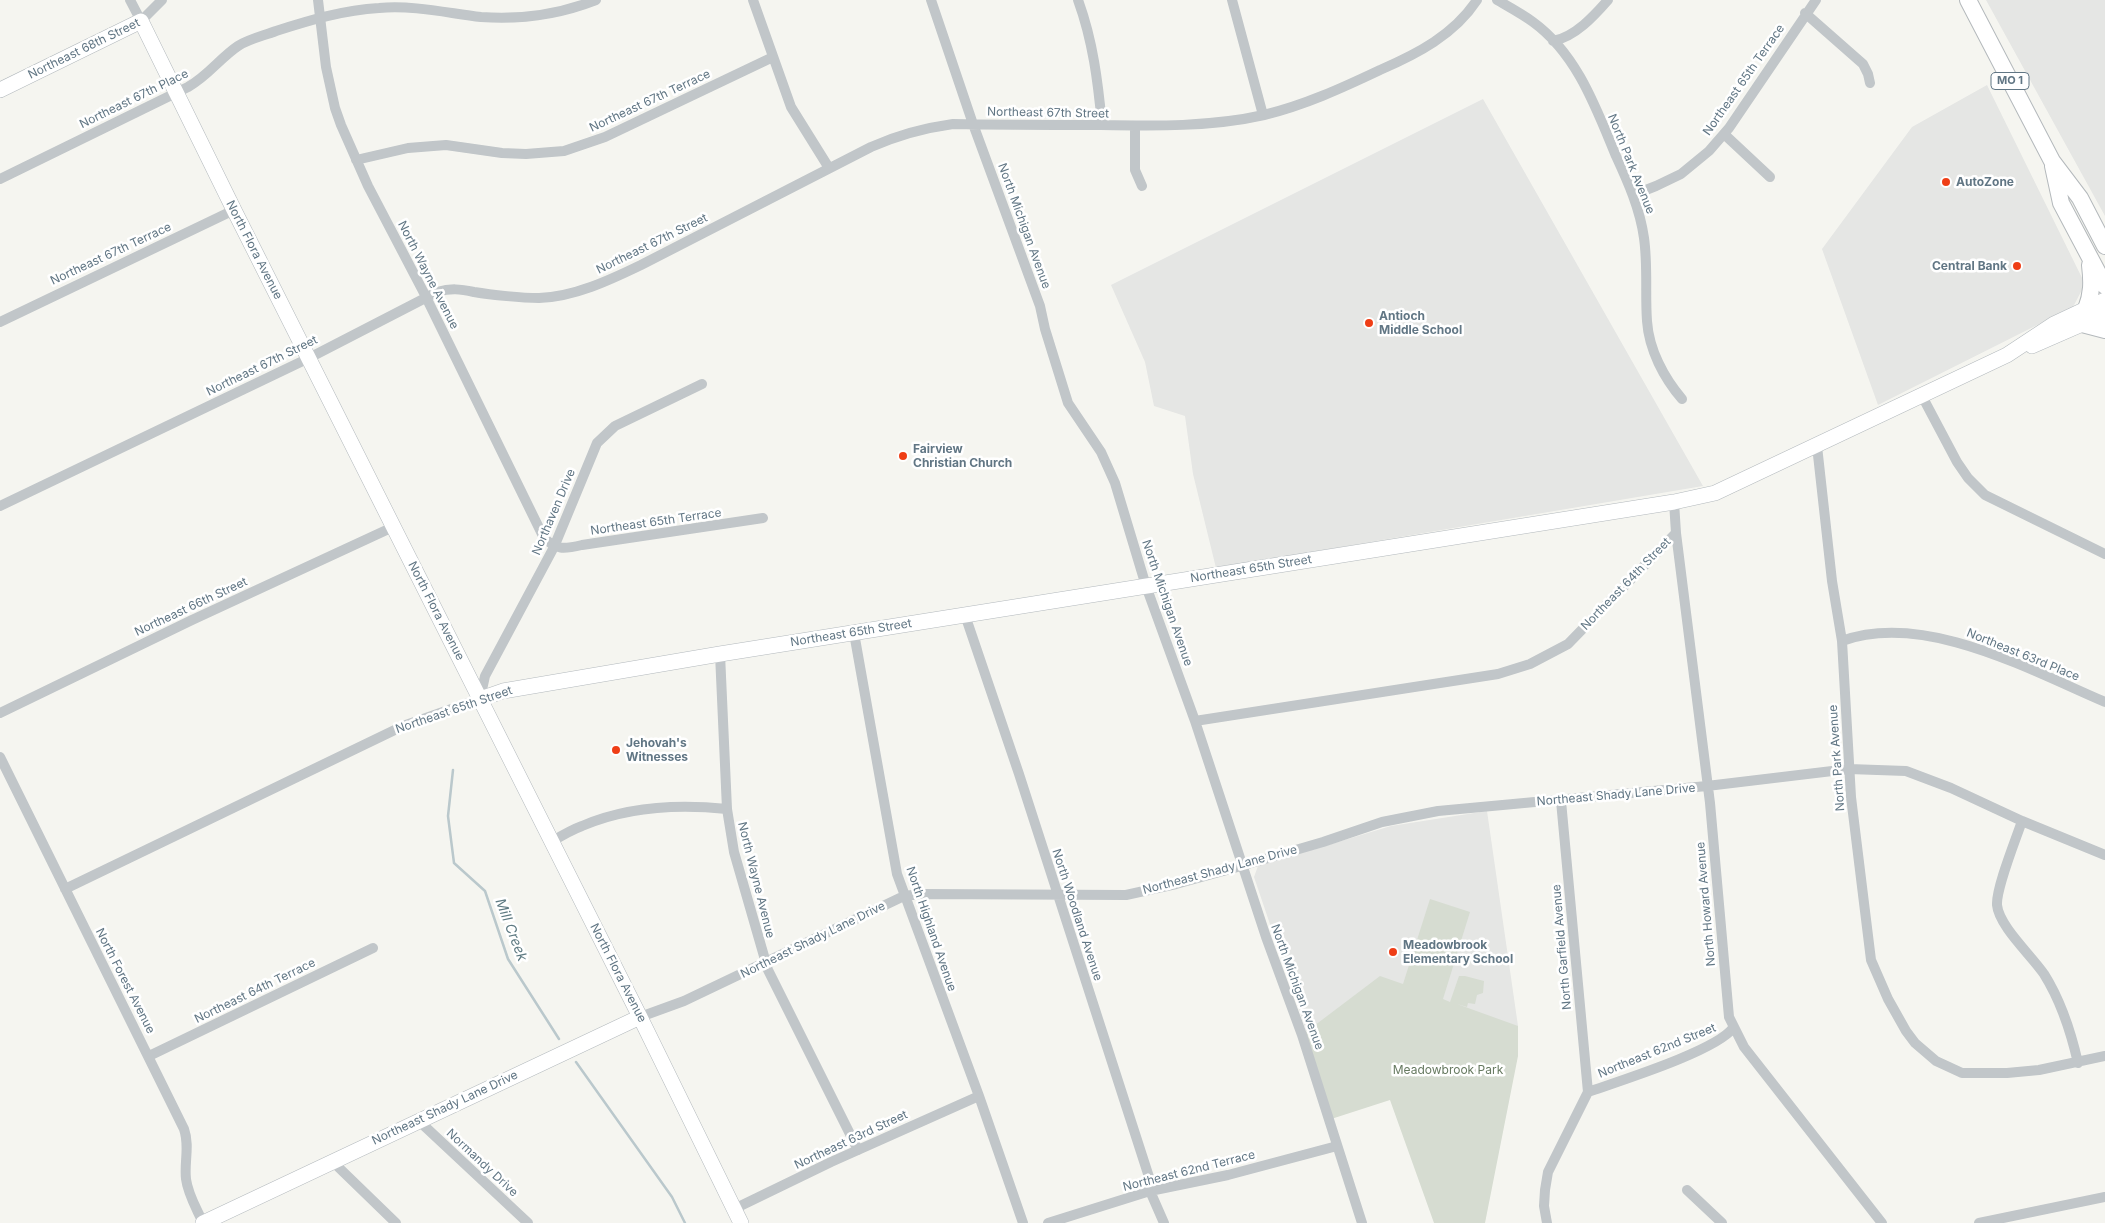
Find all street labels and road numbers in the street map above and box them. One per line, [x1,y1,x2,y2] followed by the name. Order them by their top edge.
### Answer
[26,16,142,82] street label: Northeast 68th Street
[1700,22,1788,138] street label: Northeast 65th Terrace
[77,66,191,132] street label: Northeast 67th Place
[587,67,713,135] street label: Northeast 67th Terrace
[1991,72,2029,90] road number: MO 1
[987,105,1109,121] street label: Northeast 67th Street
[1604,112,1658,216] street label: North Park Avenue
[995,161,1053,291] street label: North Michigan Avenue
[223,198,285,302] street label: North Flora Avenue
[594,211,710,277] street label: Northeast 67th Street
[394,219,462,331] street label: North Wayne Avenue
[48,220,174,288] street label: Northeast 67th Terrace
[204,333,320,399] street label: Northeast 67th Street
[529,467,579,557] street label: Northaven Drive
[590,506,722,538] street label: Northeast 65th Terrace
[1578,535,1674,633] street label: Northeast 64th Street
[1139,538,1195,668] street label: North Michigan Avenue
[1189,552,1313,586] street label: Northeast 65th Street
[405,559,467,663] street label: North Flora Avenue
[132,575,250,639] street label: Northeast 66th Street
[789,616,913,650] street label: Northeast 65th Street
[1964,626,2082,684] street label: Northeast 63rd Place
[394,683,514,737] street label: Northeast 65th Street
[1826,704,1848,812] street label: North Park Avenue
[1536,781,1696,809] street label: Northeast Shady Lane Drive
[735,820,777,940] street label: North Wayne Avenue
[1693,841,1719,967] street label: North Howard Avenue
[1141,842,1299,898] street label: Northeast Shady Lane Drive
[1049,847,1105,983] street label: North Woodland Avenue
[903,865,959,993] street label: North Highland Avenue
[1549,884,1575,1010] street label: North Garfield Avenue
[738,899,888,981] street label: Northeast Shady Lane Drive
[587,921,649,1025] street label: North Flora Avenue
[1268,922,1326,1052] street label: North Michigan Avenue
[92,926,158,1036] street label: North Forest Avenue
[192,955,318,1027] street label: Northeast 64th Terrace
[1596,1021,1718,1081] street label: Northeast 62nd Street
[370,1068,520,1148] street label: Northeast Shady Lane Drive
[792,1107,910,1173] street label: Northeast 63rd Street
[443,1126,521,1200] street label: Normandy Drive
[1121,1148,1257,1194] street label: Northeast 62nd Terrace

